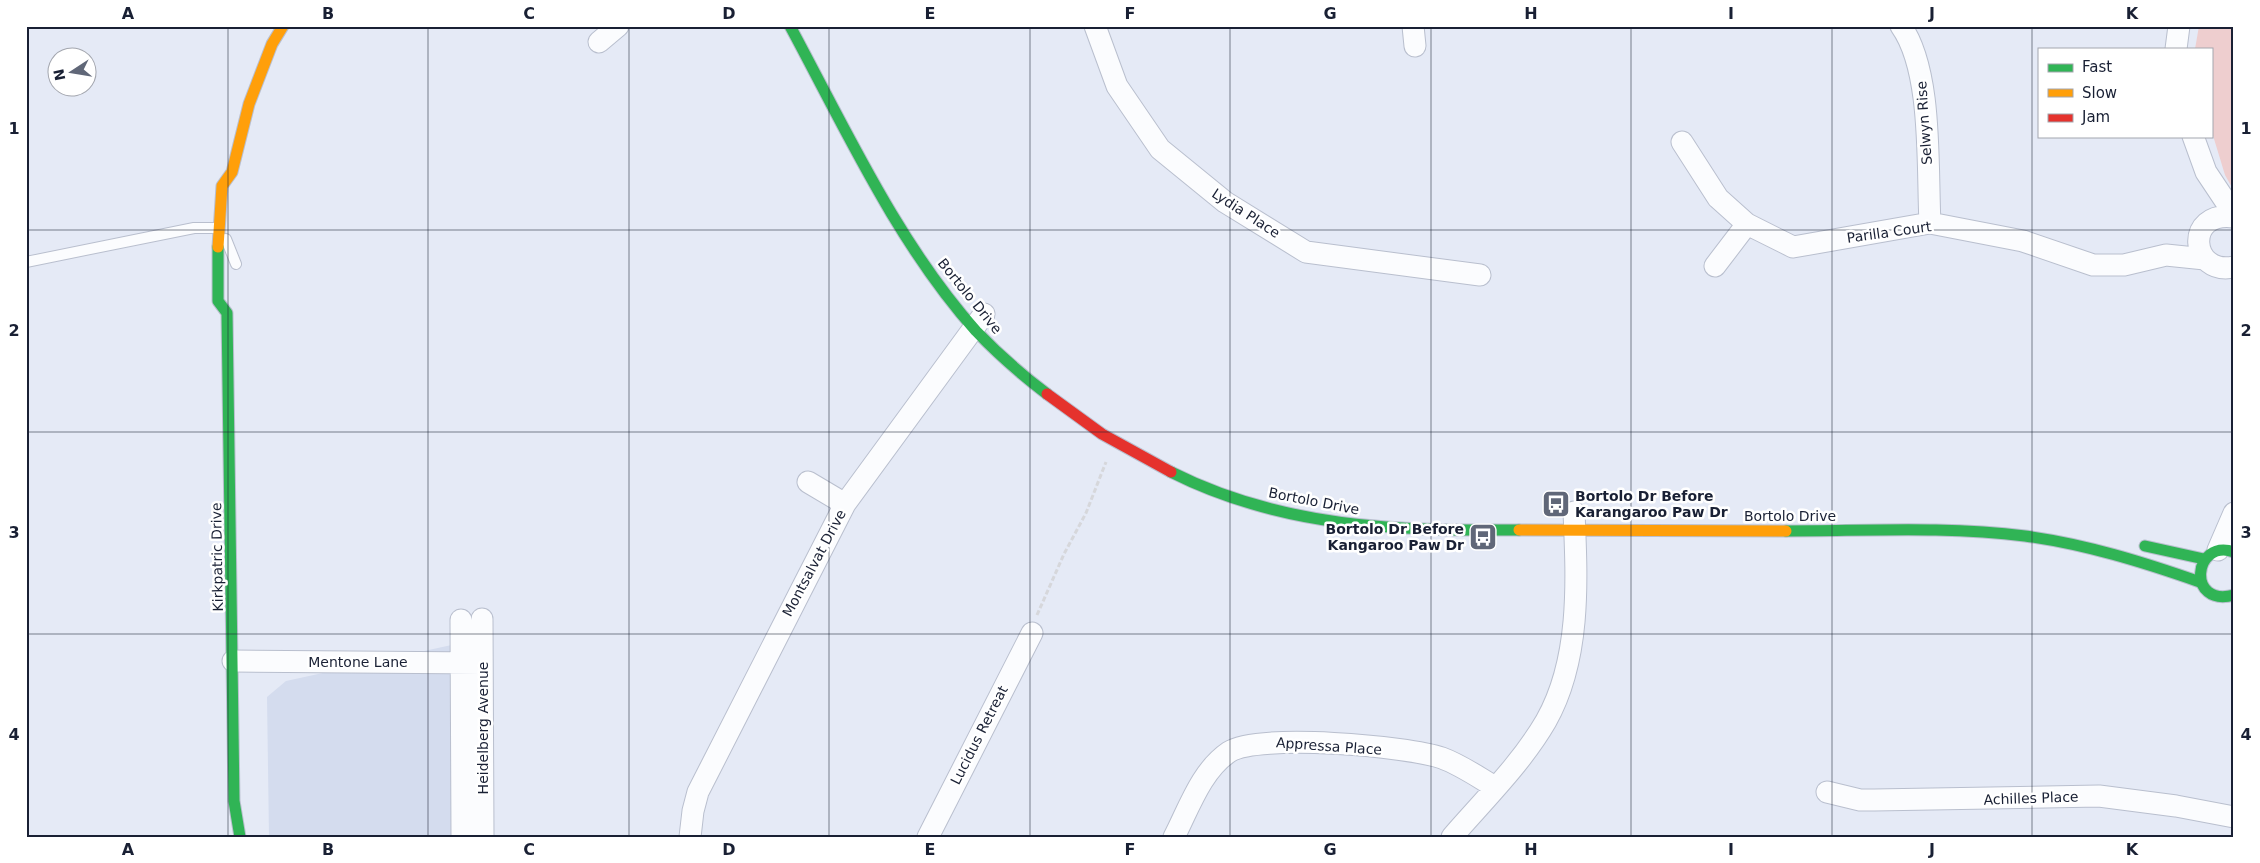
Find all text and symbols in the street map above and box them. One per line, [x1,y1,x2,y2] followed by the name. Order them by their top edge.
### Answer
[122,4,135,23] text: A
[322,4,334,23] text: B
[523,4,535,23] text: C
[722,4,736,23] text: D
[925,4,935,23] text: E
[1125,4,1135,23] text: F
[1323,4,1337,23] text: G
[1524,4,1538,23] text: H
[1728,4,1734,23] text: I
[1928,4,1935,23] text: J
[2126,4,2139,23] text: K
[48,48,98,98] north arrow
[2038,48,2212,138] legend
[2082,58,2112,76] text: Fast
[50,67,68,82] text: N
[1913,81,1935,165] street label: Selwyn Rise
[2082,84,2117,102] text: Slow
[2081,108,2110,126] text: Jam
[8,119,20,138] text: 1
[2240,119,2252,138] text: 1
[1209,185,1283,241] street label: Lydia Place
[1846,218,1933,246] street label: Parilla Court
[935,255,1005,337] street label: Bortolo Drive
[8,321,20,340] text: 2
[2240,321,2252,340] text: 2
[1267,484,1361,518] street label: Bortolo Drive
[1575,488,1728,520] place label: Bortolo Dr Before Karangaroo Paw Dr
[1541,489,1571,519] bus stop icon: Bortolo Dr Before Karangaroo Paw Dr
[208,502,226,612] street label: Kirkpatric Drive
[779,507,849,619] street label: Montsalvat Drive
[1744,508,1836,524] street label: Bortolo Drive
[1326,521,1464,553] place label: Bortolo Dr Before Kangaroo Paw Dr
[1468,522,1498,552] bus stop icon: Bortolo Dr Before Kangaroo Paw Dr
[8,523,20,542] text: 3
[2240,523,2252,542] text: 3
[308,654,408,670] street label: Mentone Lane
[475,662,491,794] street label: Heidelberg Avenue
[947,682,1011,787] street label: Lucidus Retreat
[8,725,20,744] text: 4
[2240,725,2252,744] text: 4
[1275,734,1383,758] street label: Appressa Place
[1983,788,2079,808] street label: Achilles Place
[122,840,135,859] text: A
[322,840,334,859] text: B
[523,840,535,859] text: C
[722,840,736,859] text: D
[925,840,935,859] text: E
[1125,840,1135,859] text: F
[1323,840,1337,859] text: G
[1524,840,1538,859] text: H
[1728,840,1734,859] text: I
[1928,840,1935,859] text: J
[2126,840,2139,859] text: K

